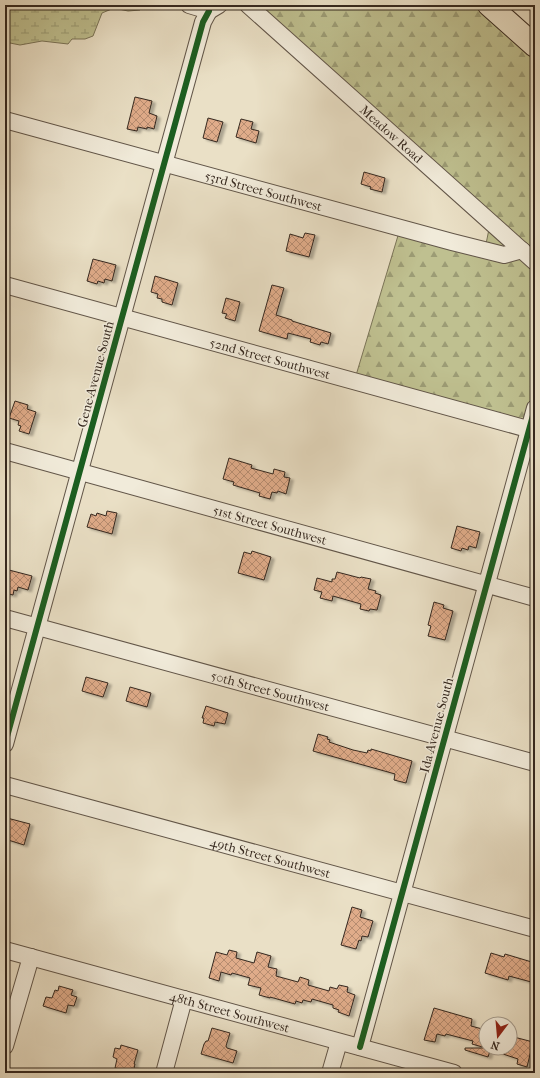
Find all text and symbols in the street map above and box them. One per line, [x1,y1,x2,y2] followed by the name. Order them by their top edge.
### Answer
[357,102,427,167] street label: Meadow Road
[203,168,324,214] street label: 53rd Street Southwest
[74,319,117,429] street label: Gene Avenue South
[208,335,332,382] street label: 52nd Street Southwest
[211,502,329,548] street label: 51st Street Southwest
[209,668,331,715] street label: 50th Street Southwest
[417,675,457,774] street label: Ida Avenue South
[208,834,332,881] street label: 49th Street Southwest
[168,988,292,1036] street label: 48th Street Southwest
[478,1016,518,1056] north arrow
[489,1038,501,1053] text: N

